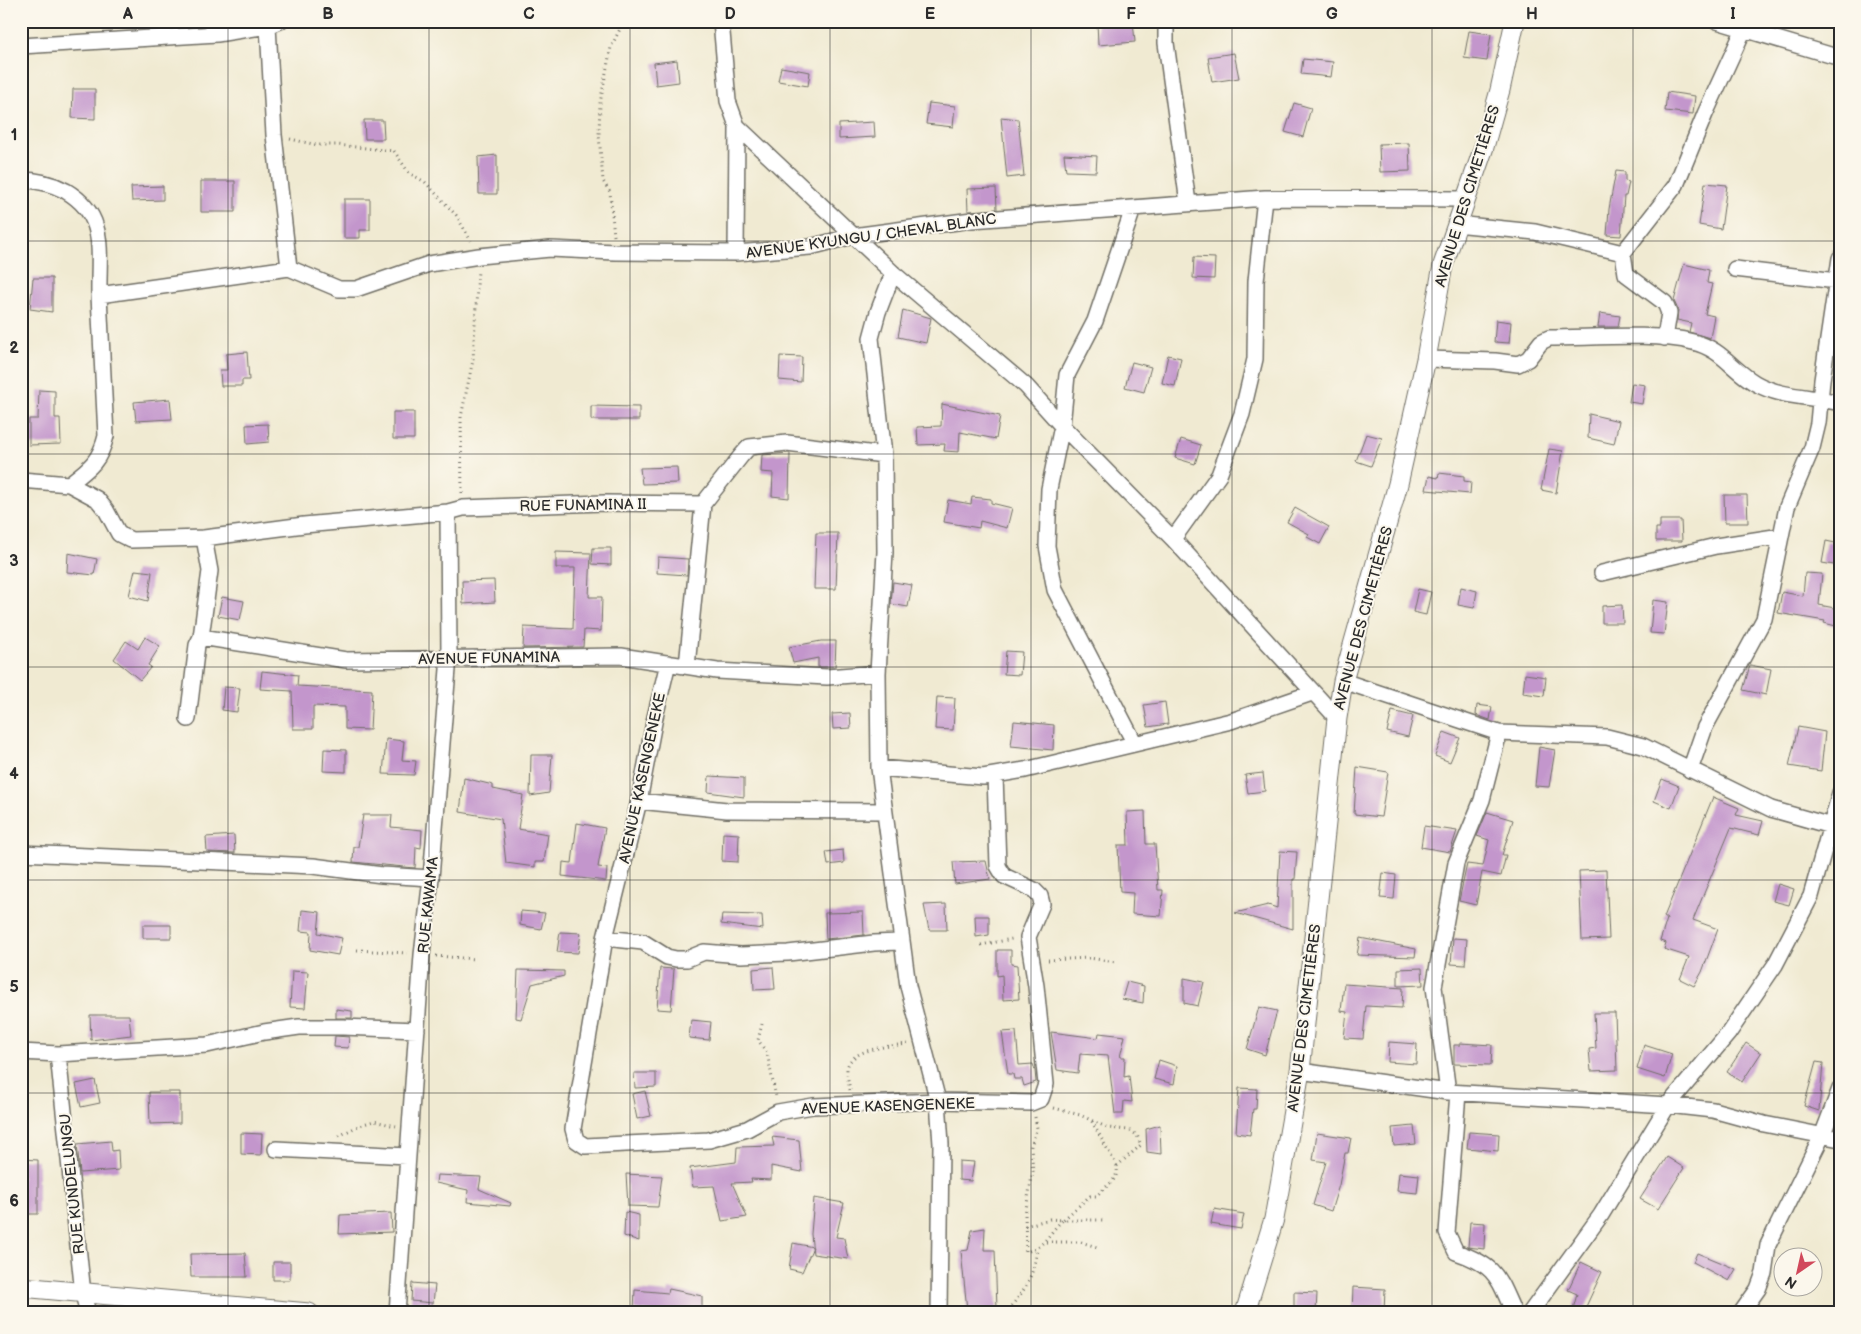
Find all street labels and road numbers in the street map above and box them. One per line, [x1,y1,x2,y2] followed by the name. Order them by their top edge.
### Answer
[1431,103,1504,289] street label: AVENUE DES CIMETIÈRES
[745,209,998,263] street label: AVENUE KYUNGU / CHEVAL BLANC
[519,495,647,516] street label: RUE FUNAMINA II
[1330,524,1397,712] street label: AVENUE DES CIMETIÈRES
[418,648,561,669] street label: AVENUE FUNAMINA
[615,691,670,865] street label: AVENUE KASENGENEKE
[414,855,443,954] street label: RUE KAWAMA
[1284,923,1325,1113] street label: AVENUE DES CIMETIÈRES
[801,1094,975,1119] street label: AVENUE KASENGENEKE
[56,1113,89,1255] street label: RUE KUNDELUNGU

